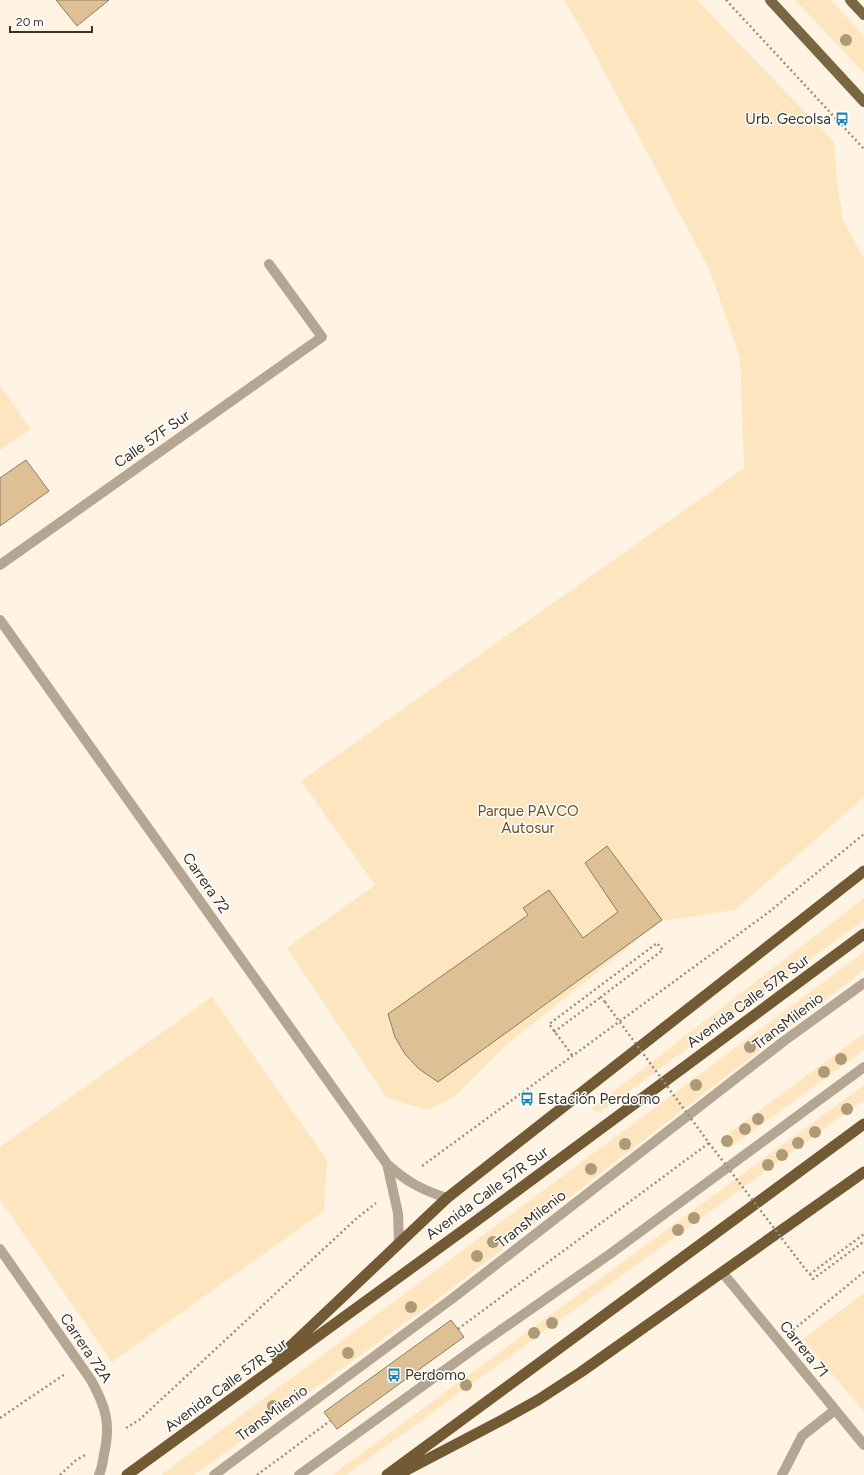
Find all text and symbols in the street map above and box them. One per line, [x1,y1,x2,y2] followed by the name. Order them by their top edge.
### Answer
[10,8,92,34] scale bar
[16,15,44,29] text: 20 m
[745,110,831,128] place label: Urb. Gecolsa
[834,111,850,127] bus stop icon: Urb. Gecolsa
[111,406,193,472] street label: Calle 57F Sur
[477,802,579,837] park label: Parque PAVCO Autosur
[179,849,233,917] street label: Carrera 72
[683,950,813,1052] street label: Avenida Calle 57R Sur
[749,988,827,1053] street label: TransMilenio
[538,1090,661,1108] place label: Estación Perdomo
[519,1091,535,1107] bus stop icon: Estación Perdomo
[422,1142,552,1244] street label: Avenida Calle 57R Sur
[492,1186,570,1252] street label: TransMilenio
[56,1310,116,1386] street label: Carrera 72A
[776,1317,832,1381] street label: Carrera 71
[161,1334,291,1436] street label: Avenida Calle 57R Sur
[405,1366,466,1384] place label: Perdomo
[386,1367,402,1383] bus stop icon: Perdomo
[233,1381,311,1445] street label: TransMilenio

